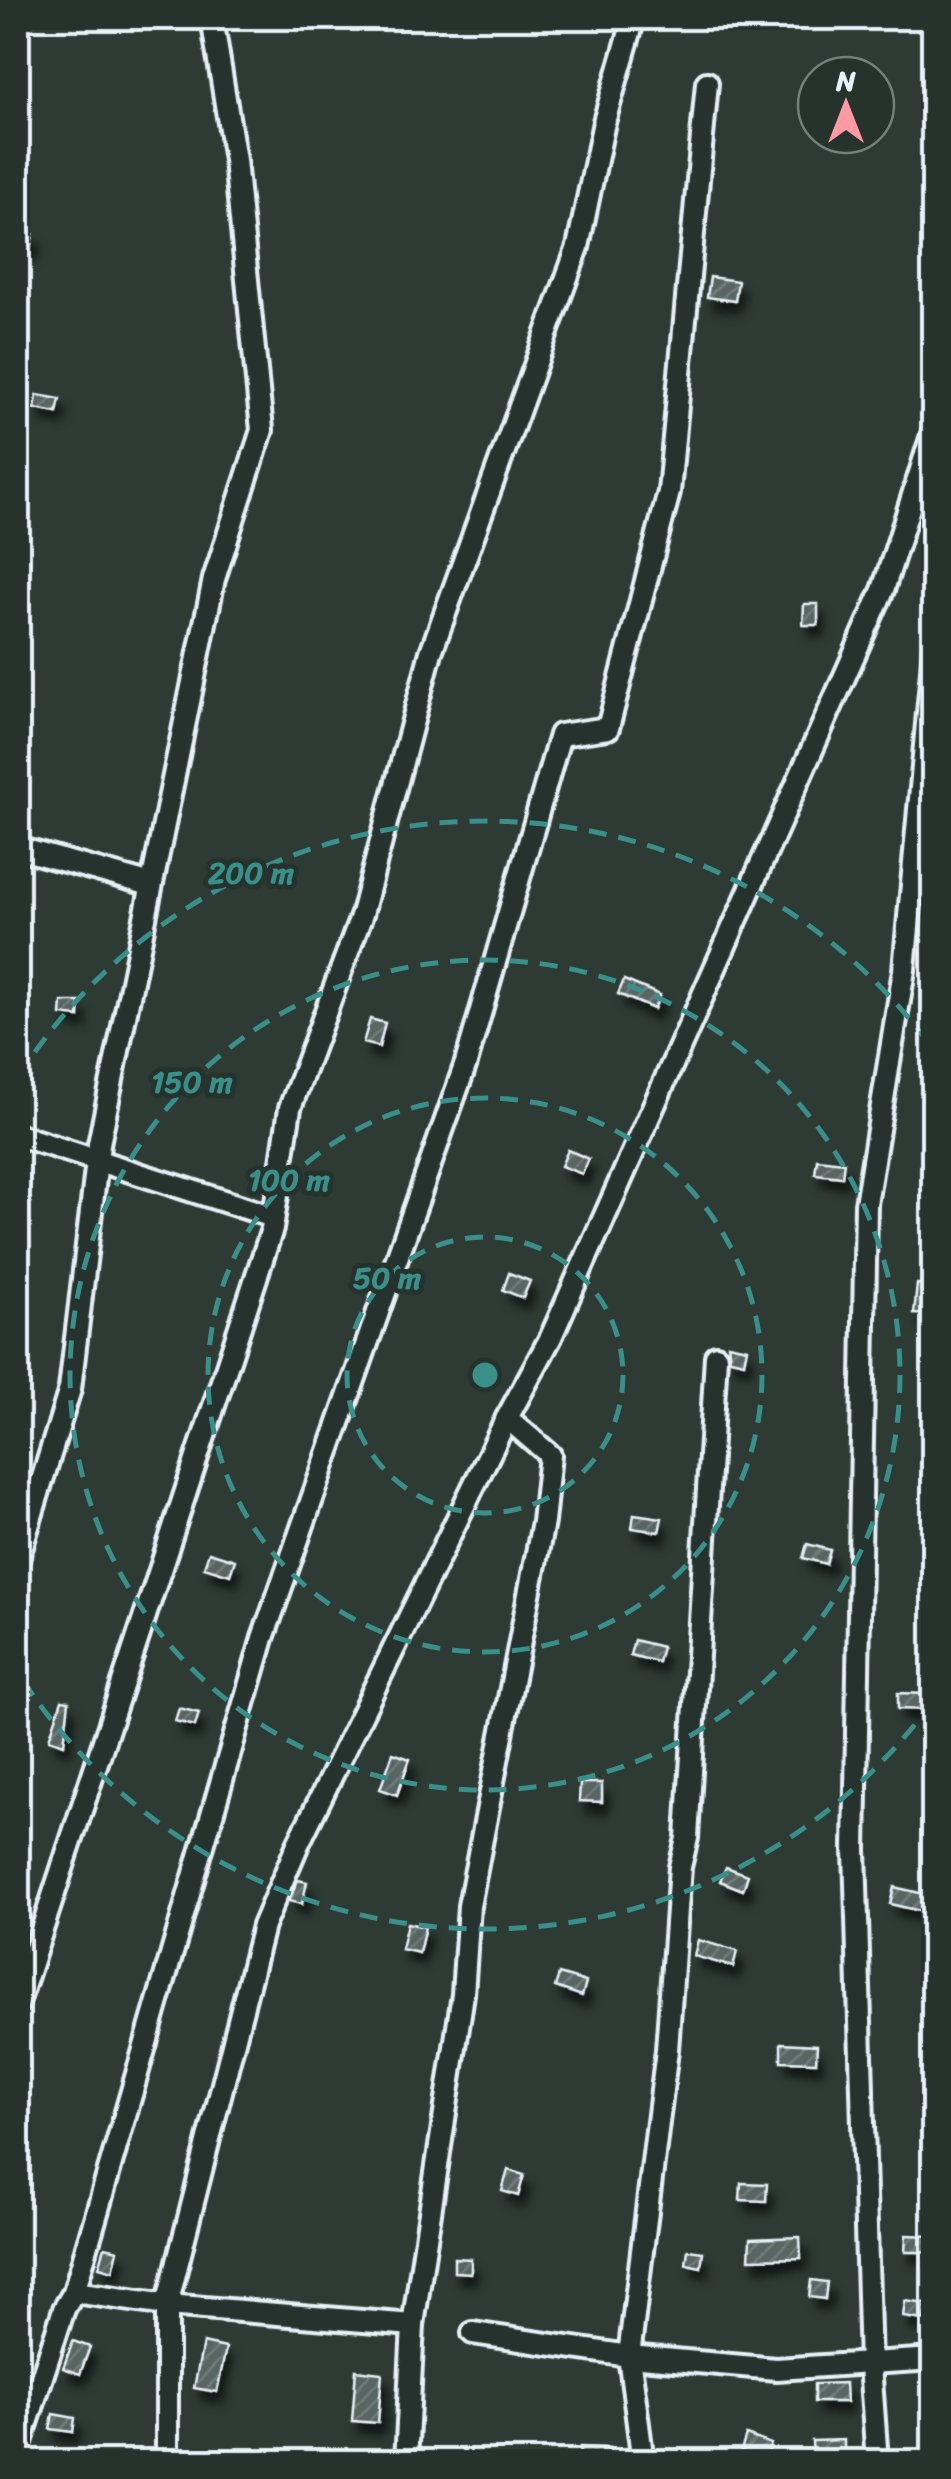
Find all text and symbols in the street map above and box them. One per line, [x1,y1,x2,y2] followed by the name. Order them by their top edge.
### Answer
[796,55,896,155] north arrow
[835,56,856,105] text: N
[208,846,294,900] text: 200 m
[152,1055,233,1109] text: 150 m
[248,1153,330,1207] text: 100 m
[353,1251,421,1305] text: 50 m
[467,1357,503,1393] centre of rings

